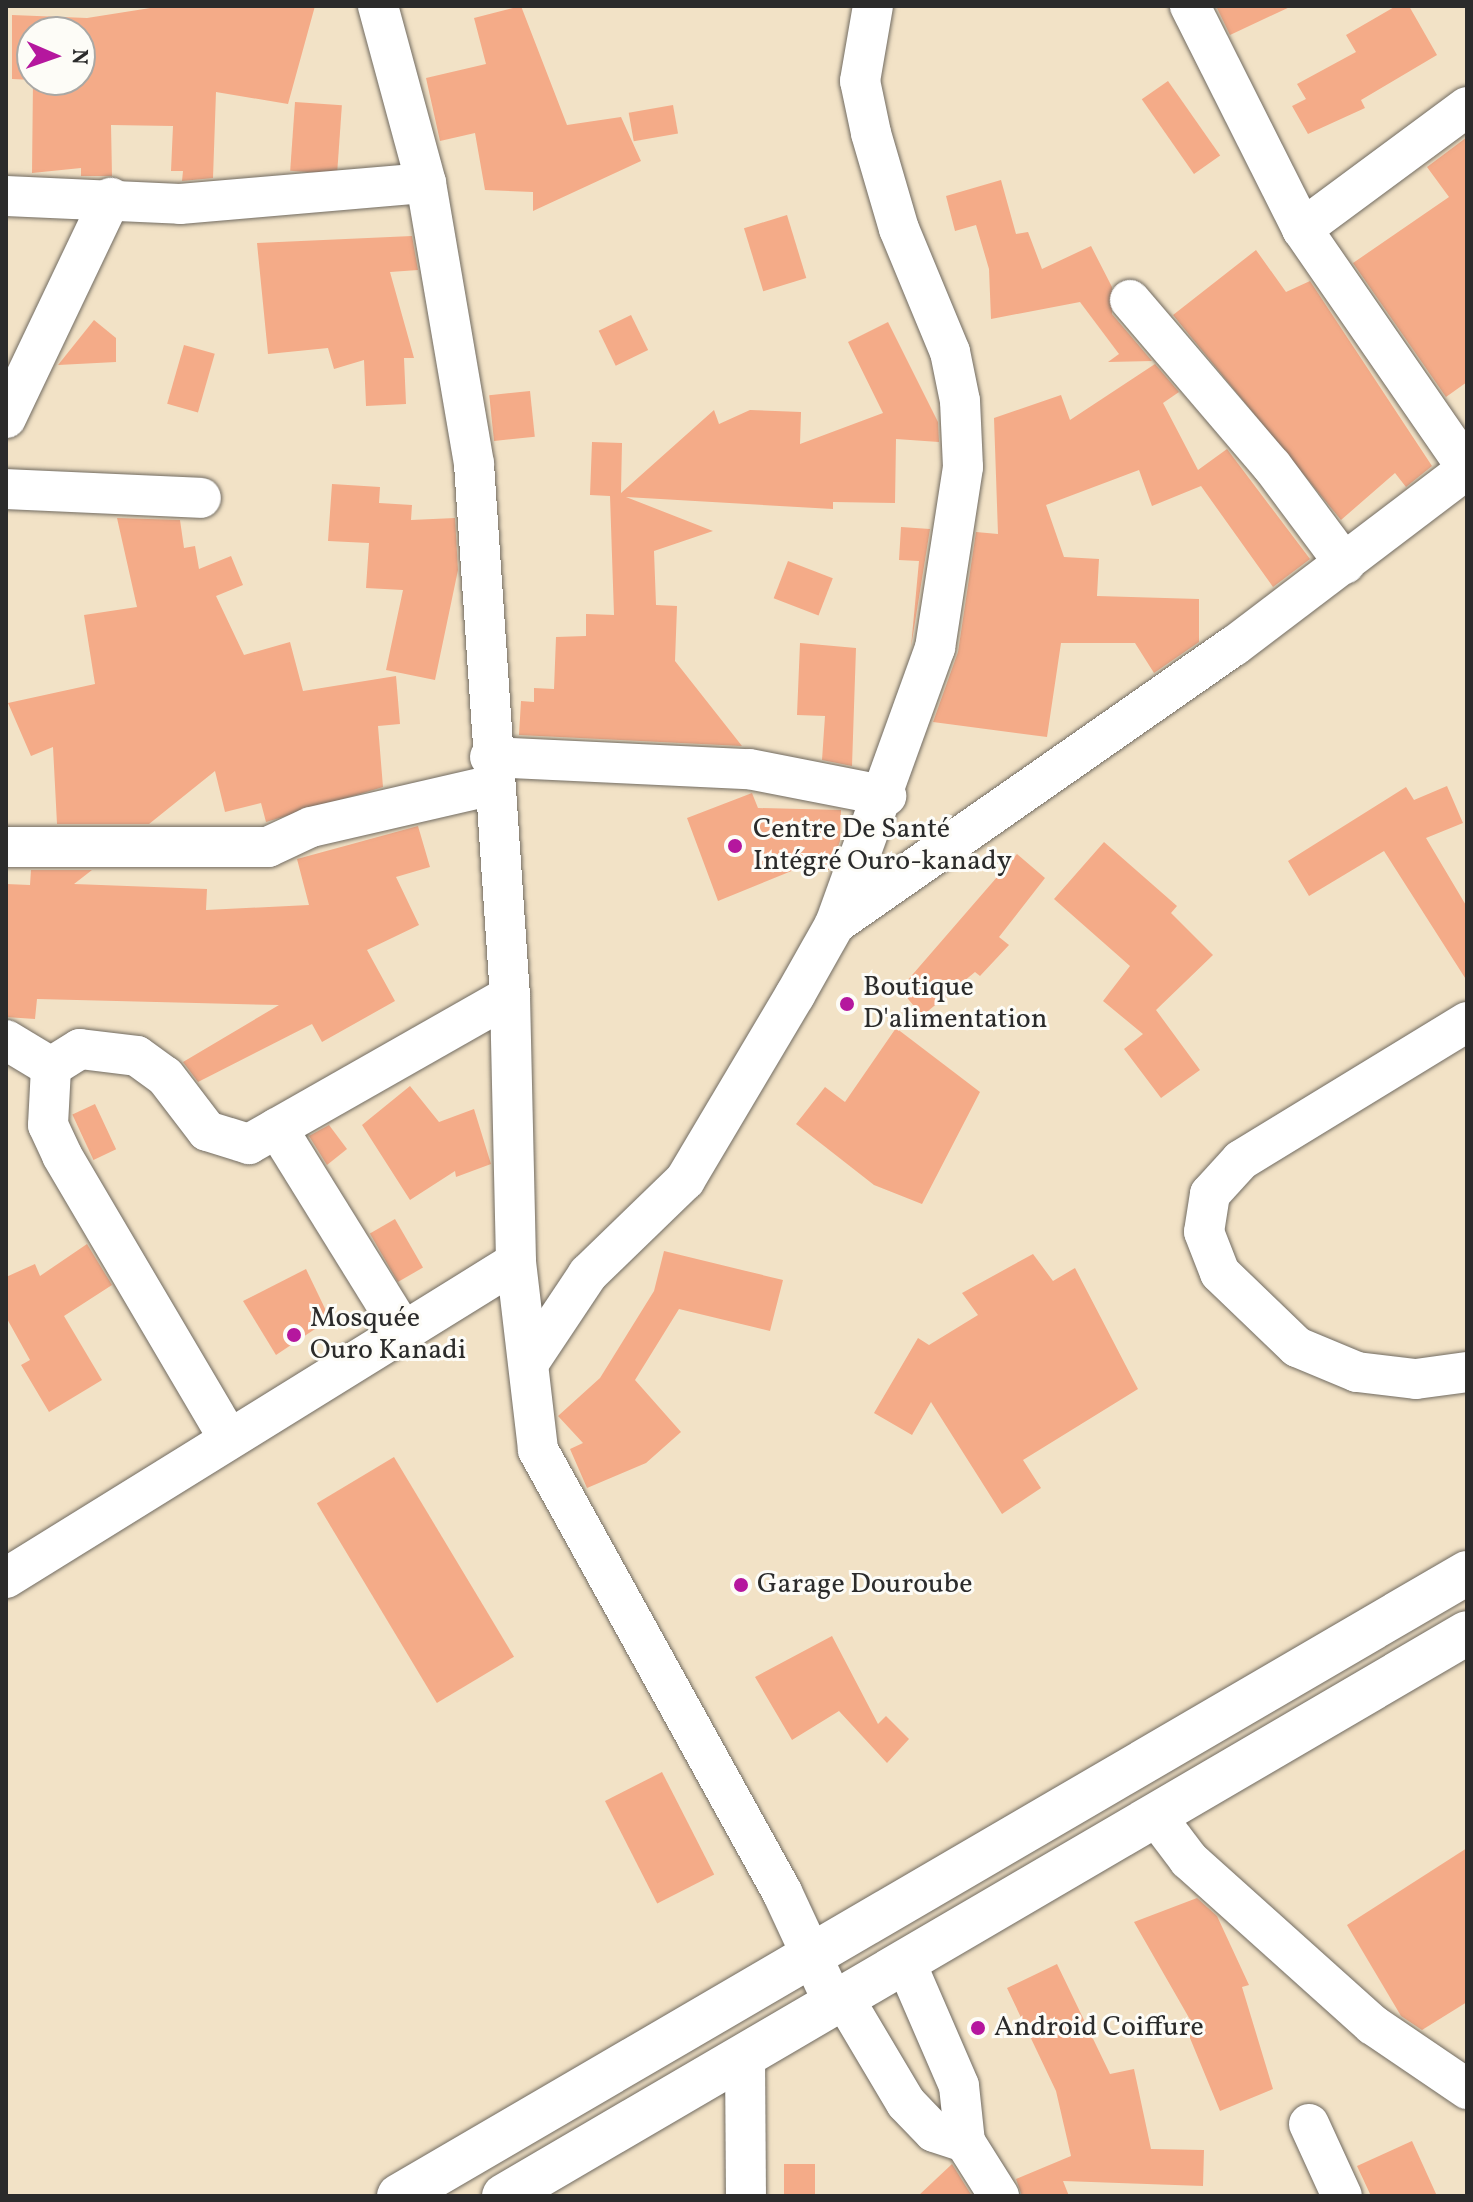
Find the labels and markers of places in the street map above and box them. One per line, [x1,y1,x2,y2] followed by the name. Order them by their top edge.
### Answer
[753,813,1012,879] place label: Centre De Santé Intégré Ouro-kanady
[724,835,746,857] marker: Centre De Santé Intégré Ouro-kanady
[863,971,1047,1037] place label: Boutique D'alimentation
[838,995,856,1013] marker: Boutique D'alimentation
[310,1302,466,1368] place label: Mosquée Ouro Kanadi
[285,1326,303,1344] marker: Mosquée Ouro Kanadi
[757,1568,972,1602] place label: Garage Douroube
[732,1576,750,1594] marker: Garage Douroube
[994,2011,1204,2045] place label: Android Coiffure
[969,2019,987,2037] marker: Android Coiffure

